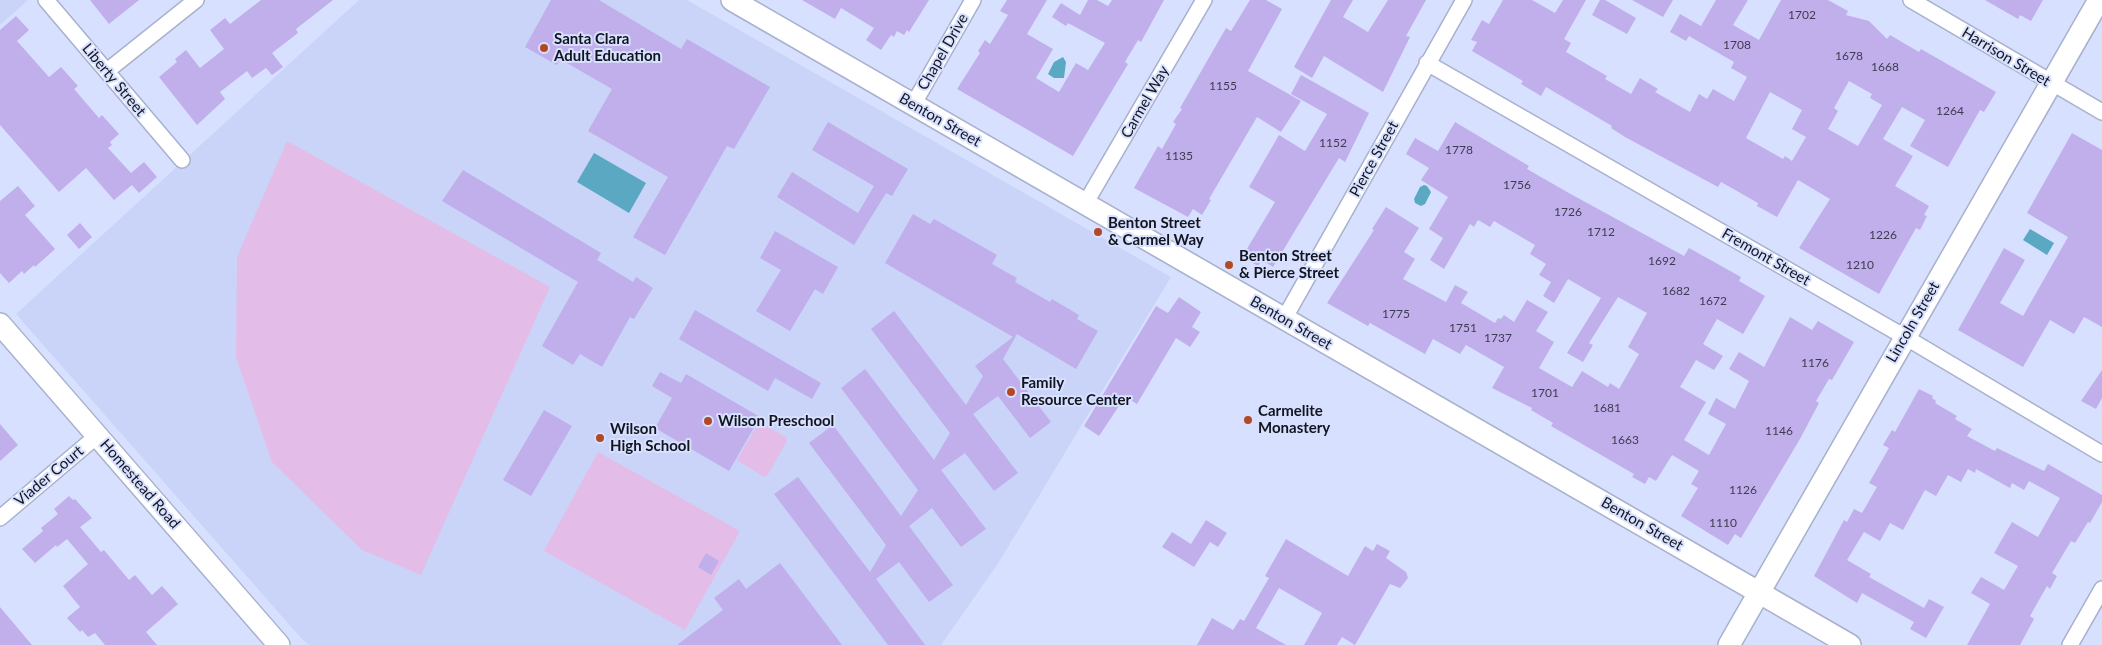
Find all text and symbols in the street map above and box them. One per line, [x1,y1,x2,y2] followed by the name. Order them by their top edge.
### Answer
[1788,8,1816,22] house number: 1702
[914,11,972,93] street label: Chapel Drive
[1959,24,2053,90] street label: Harrison Street
[554,30,661,65] place label: Santa Clara Adult Education
[1723,38,1751,52] house number: 1708
[78,40,150,120] street label: Liberty Street
[538,42,550,54] marker: Santa Clara Adult Education
[1835,49,1863,63] house number: 1678
[1871,60,1899,74] house number: 1668
[1117,63,1173,141] street label: Carmel Way
[1209,79,1237,93] house number: 1155
[896,89,984,151] street label: Benton Street
[1936,104,1964,118] house number: 1264
[1346,118,1402,200] street label: Pierce Street
[1319,136,1347,150] house number: 1152
[1445,143,1473,157] house number: 1778
[1165,149,1193,163] house number: 1135
[1503,178,1531,192] house number: 1756
[1554,205,1582,219] house number: 1726
[1108,214,1204,249] place label: Benton Street & Carmel Way
[1587,225,1615,239] house number: 1712
[1719,225,1813,289] street label: Fremont Street
[1092,226,1104,238] marker: Benton Street & Carmel Way
[1869,228,1897,242] house number: 1226
[1239,247,1339,282] place label: Benton Street & Pierce Street
[1648,254,1676,268] house number: 1692
[1846,258,1874,272] house number: 1210
[1223,259,1235,271] marker: Benton Street & Pierce Street
[1883,278,1943,366] street label: Lincoln Street
[1662,284,1690,298] house number: 1682
[1247,292,1335,354] street label: Benton Street
[1699,294,1727,308] house number: 1672
[1382,307,1410,321] house number: 1775
[1449,321,1477,335] house number: 1751
[1484,331,1512,345] house number: 1737
[1801,356,1829,370] house number: 1176
[1021,374,1131,409] place label: Family Resource Center
[1005,386,1017,398] marker: Family Resource Center
[1531,386,1559,400] house number: 1701
[1593,401,1621,415] house number: 1681
[1258,402,1330,437] place label: Carmelite Monastery
[718,412,834,430] place label: Wilson Preschool
[1242,414,1254,426] marker: Carmelite Monastery
[702,415,714,427] marker: Wilson Preschool
[610,420,690,455] place label: Wilson High School
[1765,424,1793,438] house number: 1146
[594,432,606,444] marker: Wilson High School
[1611,433,1639,447] house number: 1663
[96,436,184,532] street label: Homestead Road
[11,442,87,510] street label: Viader Court
[1729,483,1757,497] house number: 1126
[1598,493,1686,555] street label: Benton Street
[1709,516,1737,530] house number: 1110

